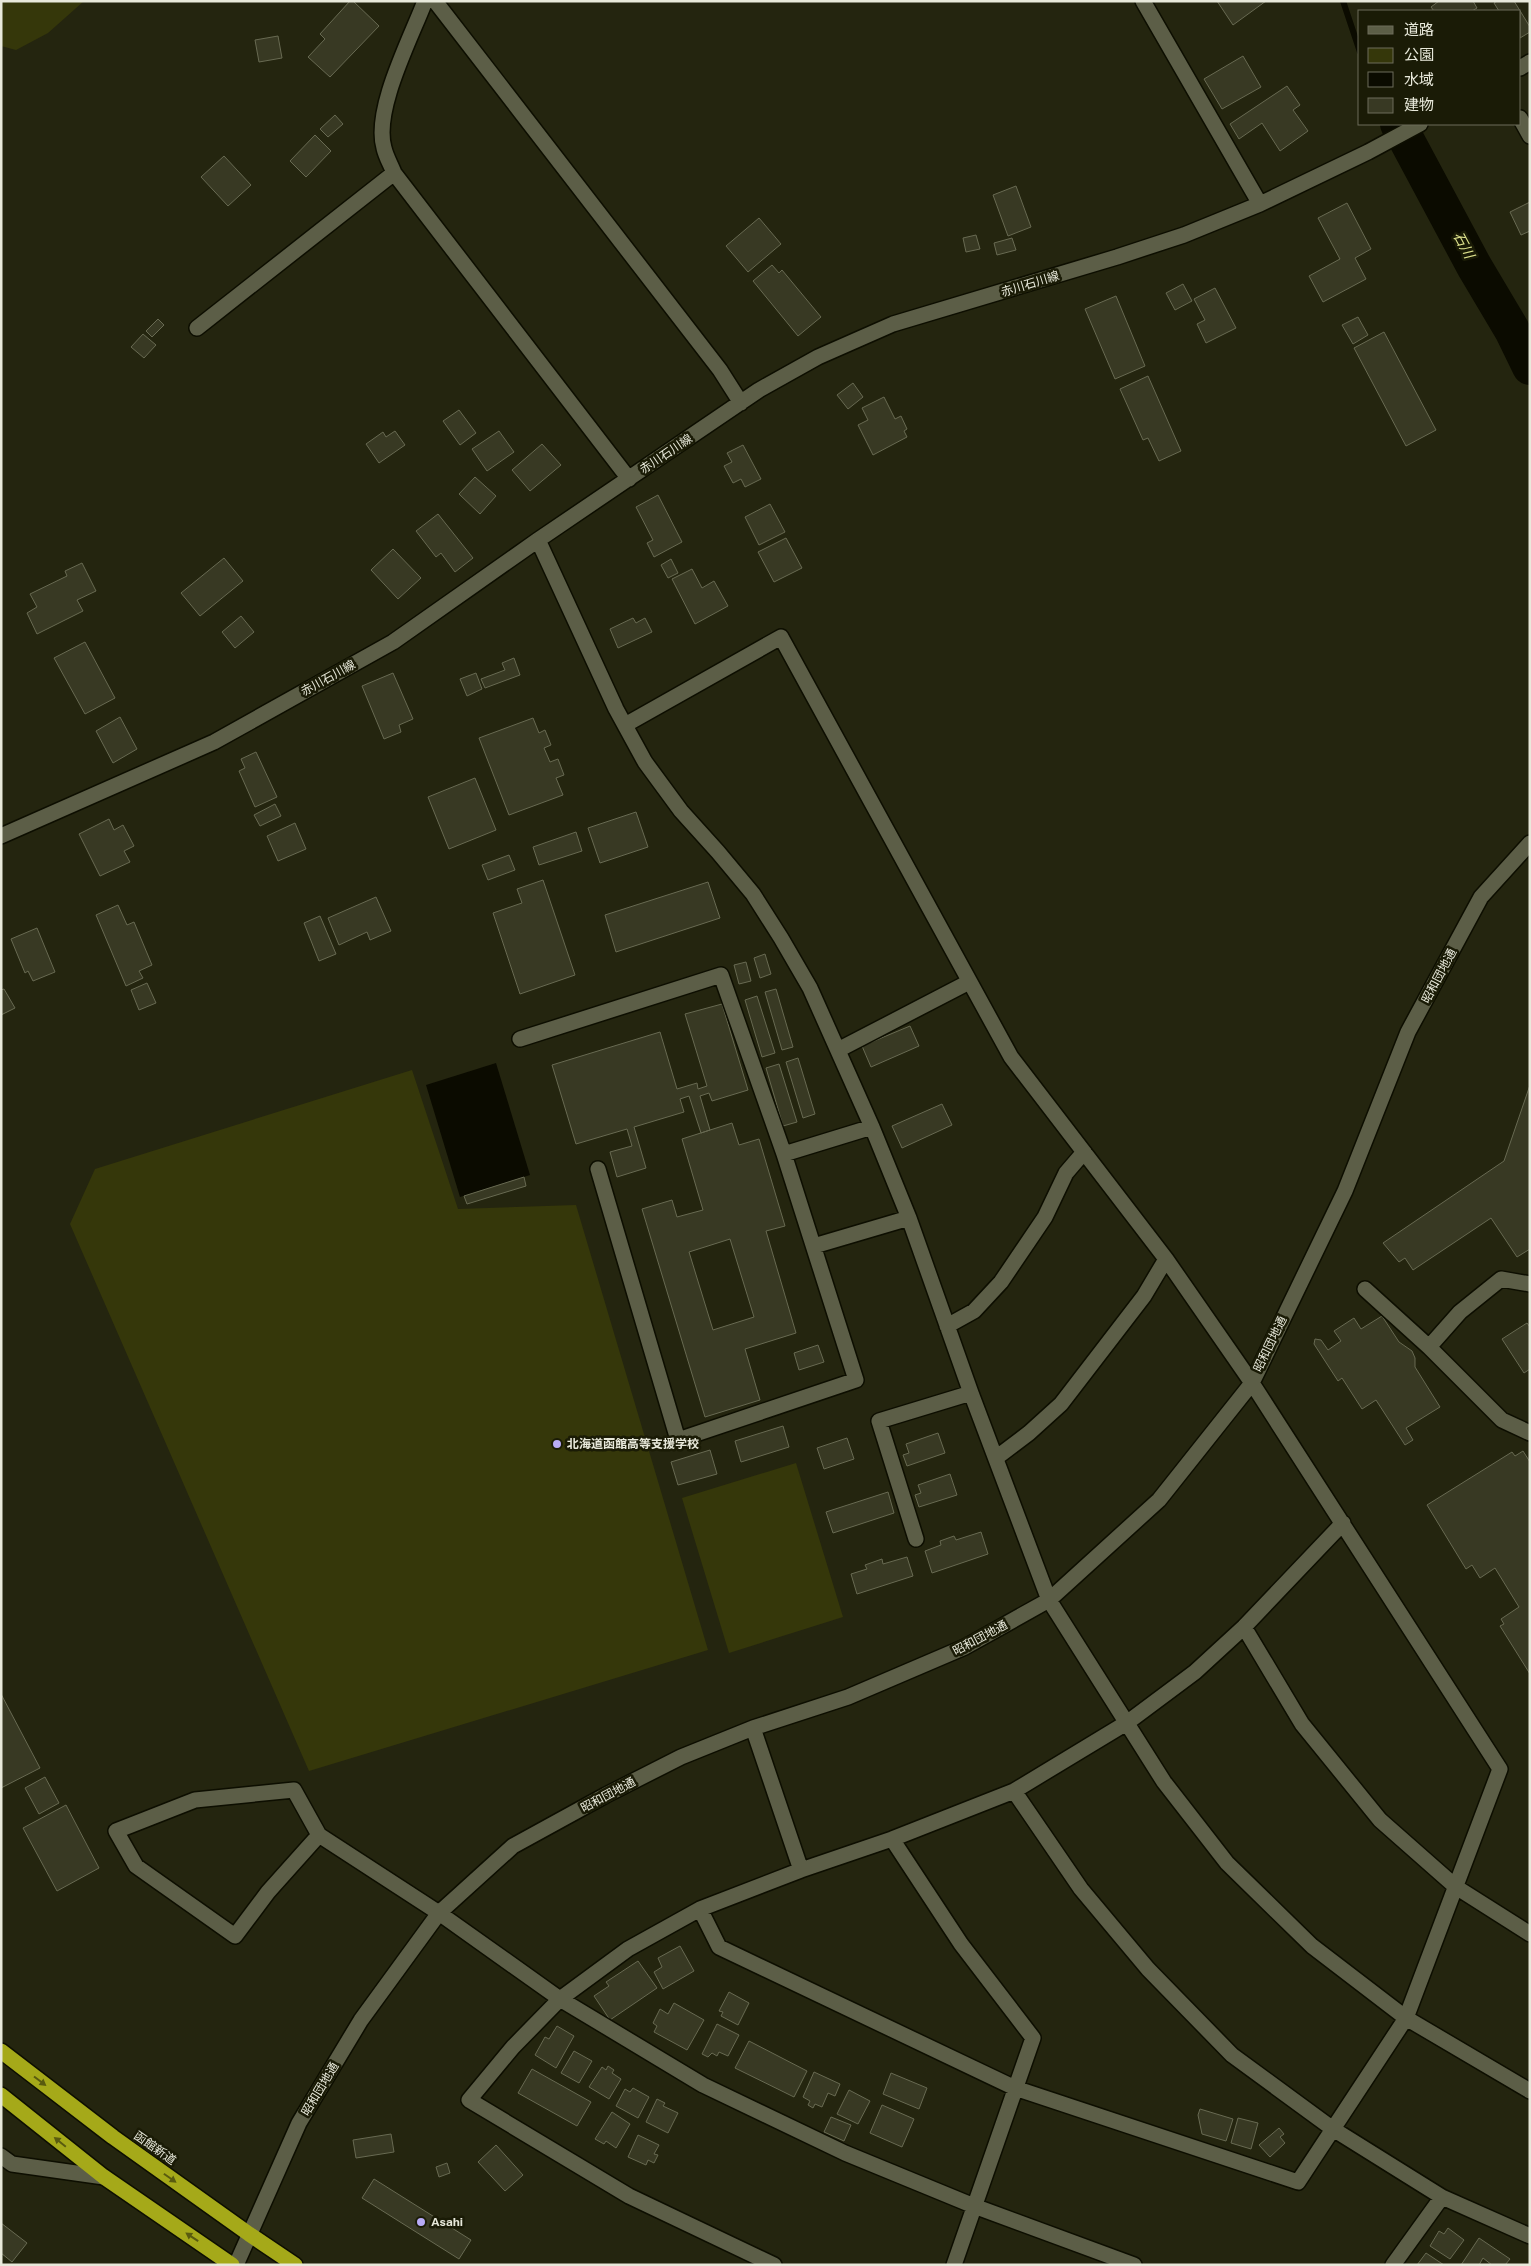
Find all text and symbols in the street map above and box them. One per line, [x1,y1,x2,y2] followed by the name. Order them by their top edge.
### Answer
[1358,10,1521,125] legend
[1404,21,1434,38] text: 道路
[1404,46,1434,63] text: 公園
[1404,71,1434,88] text: 水域
[1404,96,1434,113] text: 建物
[1450,229,1479,263] water label: 石川
[999,269,1061,299] street label: 赤川石川線
[637,431,695,477] street label: 赤川石川線
[298,657,358,699] street label: 赤川石川線
[1419,946,1459,1006] street label: 昭和団地通
[1251,1314,1289,1374] street label: 昭和団地通
[567,1437,699,1451] place label: 北海道函館高等支援学校
[551,1438,563,1450] marker: 北海道函館高等支援学校
[950,1618,1010,1658] street label: 昭和団地通
[578,1775,638,1815] street label: 昭和団地通
[299,2060,341,2118] street label: 昭和団地通
[33,2076,46,2087] one-way arrow
[131,2128,179,2168] street label: 函館新道
[54,2136,67,2147] one-way arrow
[164,2173,177,2183] one-way arrow
[431,2215,463,2229] place label: Asahi
[415,2216,427,2228] marker: Asahi
[185,2232,199,2242] one-way arrow

